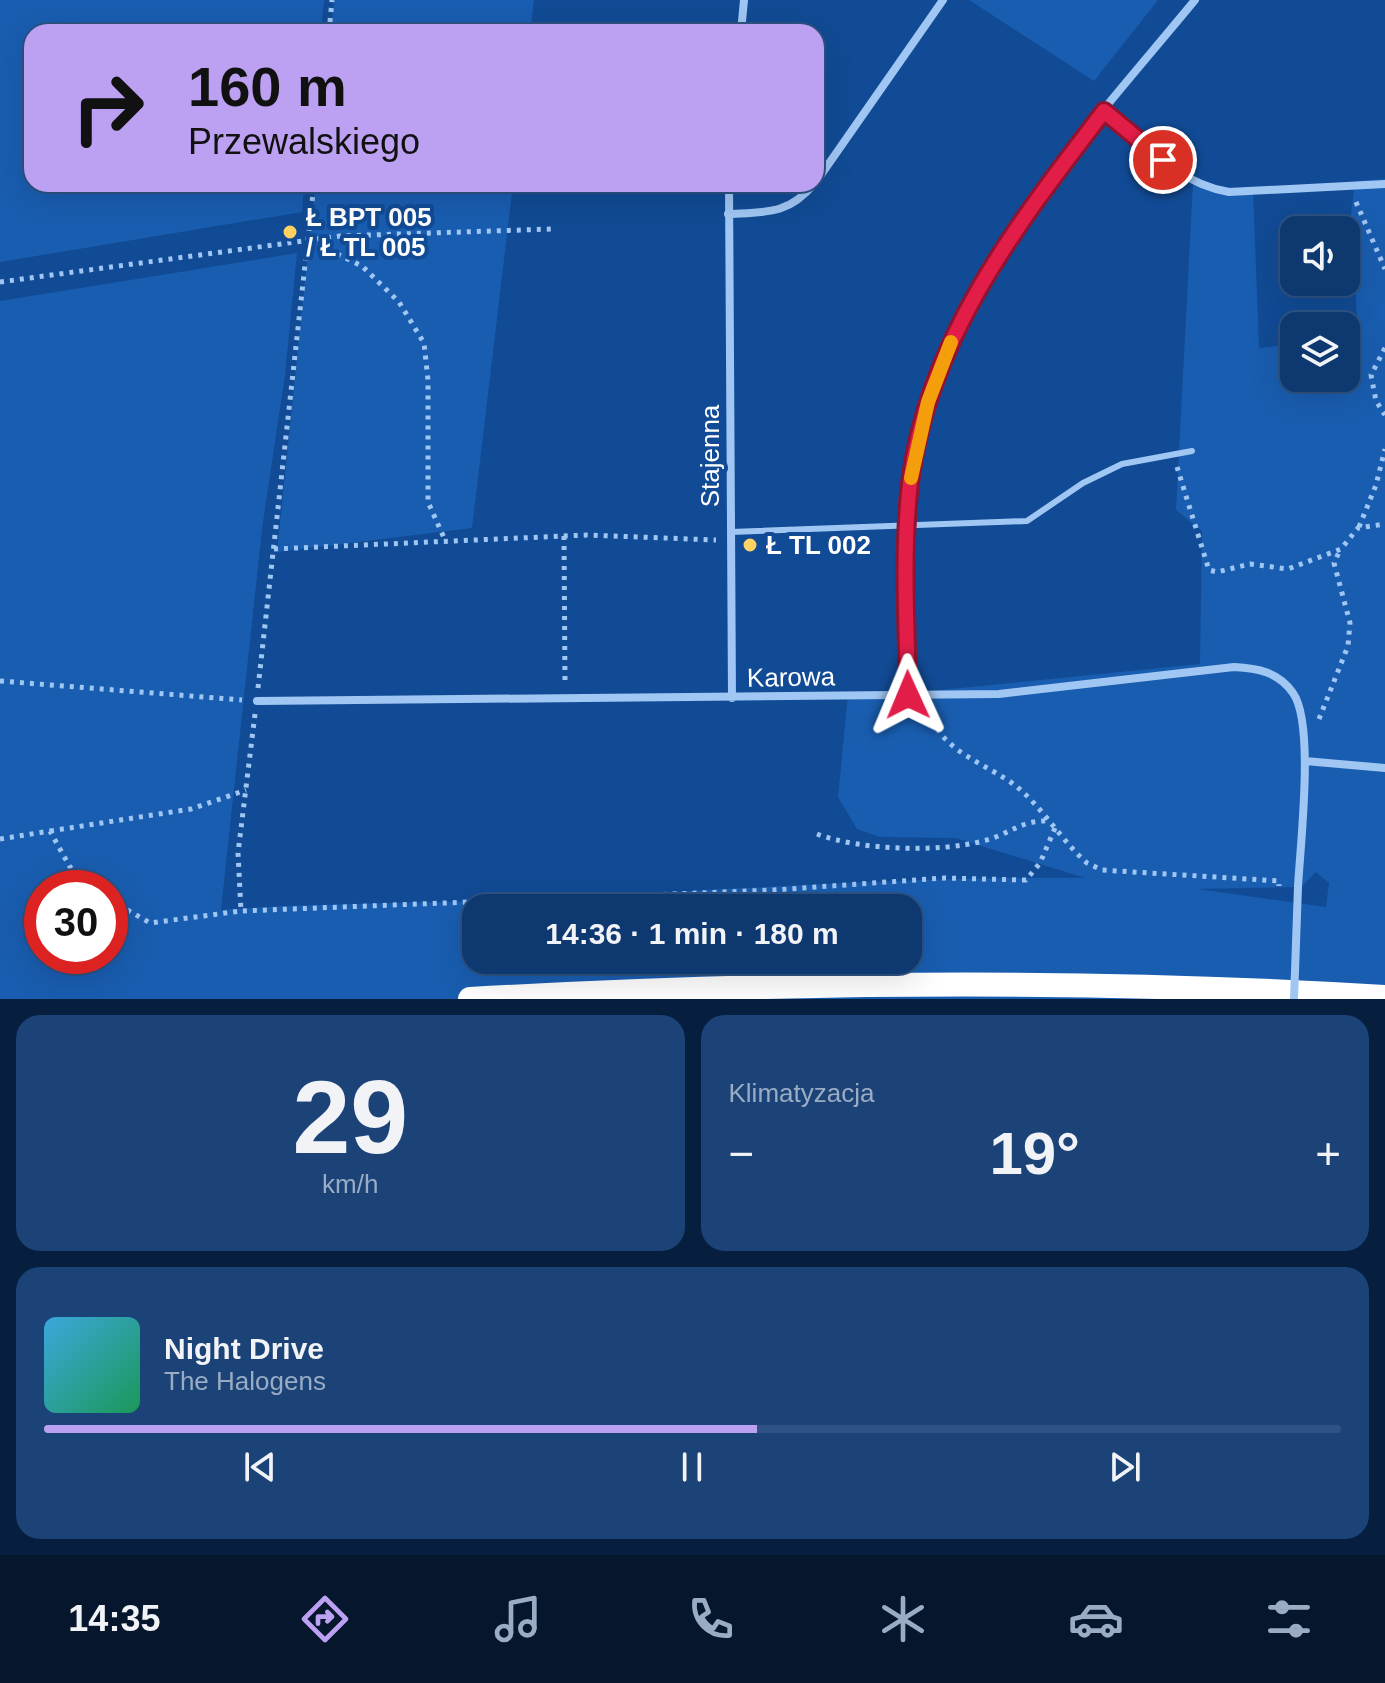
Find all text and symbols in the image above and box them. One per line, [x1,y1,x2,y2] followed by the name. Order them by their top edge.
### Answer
[188,55,347,118] text: 160 m
[56,56,160,160] icon: right
[188,121,420,162] text: Przewalskiego
[1129,126,1197,194] pin
[1141,138,1185,182] icon: arrive
[306,202,432,262] place label: Ł BPT 005 / Ł TL 005
[1280,216,1360,392] map controls
[1280,216,1360,296] button: sound
[281,223,299,241] marker: Ł BPT 005 / Ł TL 005
[1280,312,1360,392] button: layers
[695,404,725,507] street label: Stajenna
[766,530,871,560] place label: Ł TL 002
[741,536,759,554] marker: Ł TL 002
[866,653,950,737] position arrow
[747,661,836,693] street label: Karowa
[24,870,128,974] speed limit sign: 30
[545,917,839,950] text: 14:36 · 1 min · 180 m
[292,1059,408,1175] text: 29
[729,1078,874,1108] text: Klimatyzacja
[989,1120,1080,1187] text: 19°
[729,1129,754,1178] text: −
[1315,1129,1341,1178] text: +
[322,1169,378,1199] text: km/h
[164,1332,324,1365] text: Night Drive
[164,1366,326,1396] text: The Halogens
[238,1445,282,1489] icon: previous
[670,1445,714,1489] icon: pause
[1103,1445,1147,1489] icon: next
[297,1591,353,1647] icon: directions
[490,1591,546,1647] icon: music
[683,1591,739,1647] icon: phone
[875,1591,931,1647] icon: climate
[1068,1591,1124,1647] icon: car
[1261,1591,1317,1647] icon: filters
[68,1598,160,1639] text: 14:35

